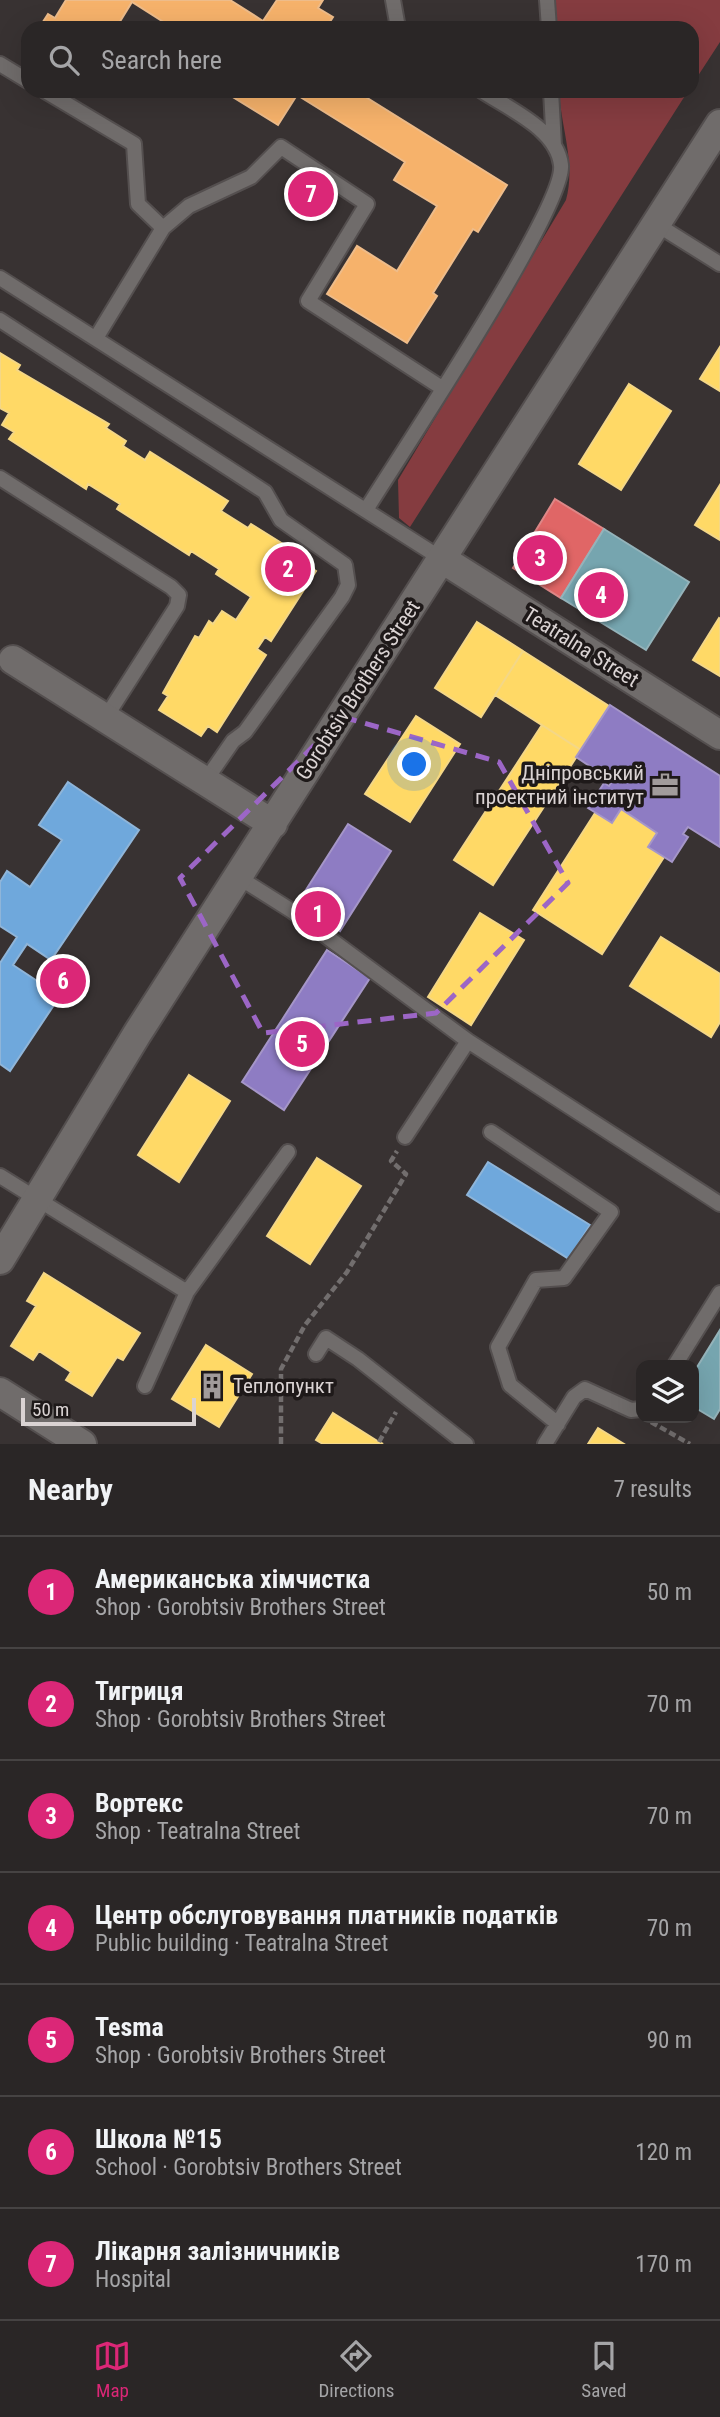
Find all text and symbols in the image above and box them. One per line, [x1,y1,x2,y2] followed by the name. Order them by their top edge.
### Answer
[21,21,699,98] search box
[45,41,83,79] icon: search
[101,45,222,75] text: Search here
[288,168,334,220] pin: 7
[517,532,563,584] pin: 3
[265,543,311,595] pin: 2
[578,569,624,621] pin: 4
[291,596,425,784] street label: Gorobtsiv Brothers Street
[519,602,643,692] street label: Teatralna Street
[397,747,431,781] your location
[475,761,644,809] place label: Дніпровський проектний інститут
[650,770,680,800] office icon: Дніпровський проектний інститут
[295,888,341,940] pin: 1
[40,955,86,1007] pin: 6
[279,1018,325,1070] pin: 5
[636,1360,699,1423] map controls
[636,1360,699,1423] button: layers
[197,1371,227,1401] building icon: Теплопункт
[233,1374,334,1398] place label: Теплопункт
[21,1395,196,1427] scale bar
[32,1398,69,1421] text: 50 m
[28,1472,113,1507] text: Nearby
[614,1476,692,1503] text: 7 results
[95,1564,370,1594] text: Американська хімчистка
[45,1579,57,1606] text: 1
[647,1579,692,1606] text: 50 m
[95,1594,386,1621] text: Shop · Gorobtsiv Brothers Street
[95,1676,184,1706] text: Тигриця
[45,1691,57,1718] text: 2
[647,1691,692,1718] text: 70 m
[95,1706,386,1733] text: Shop · Gorobtsiv Brothers Street
[95,1788,183,1818] text: Вортекс
[45,1803,57,1830] text: 3
[647,1803,692,1830] text: 70 m
[95,1818,300,1845] text: Shop · Teatralna Street
[95,1900,558,1930] text: Центр обслуговування платників податків
[45,1915,57,1942] text: 4
[647,1915,692,1942] text: 70 m
[95,1930,388,1957] text: Public building · Teatralna Street
[95,2012,164,2042] text: Tesma
[45,2027,57,2054] text: 5
[647,2027,692,2054] text: 90 m
[95,2042,386,2069] text: Shop · Gorobtsiv Brothers Street
[95,2124,222,2154] text: Школа №15
[45,2139,57,2166] text: 6
[635,2139,692,2166] text: 120 m
[95,2154,402,2181] text: School · Gorobtsiv Brothers Street
[95,2236,340,2266] text: Лікарня залізничників
[45,2251,57,2278] text: 7
[635,2251,692,2278] text: 170 m
[95,2266,171,2293] text: Hospital
[93,2337,131,2402] tab: Map
[318,2337,394,2402] tab: Directions
[581,2337,627,2402] tab: Saved

